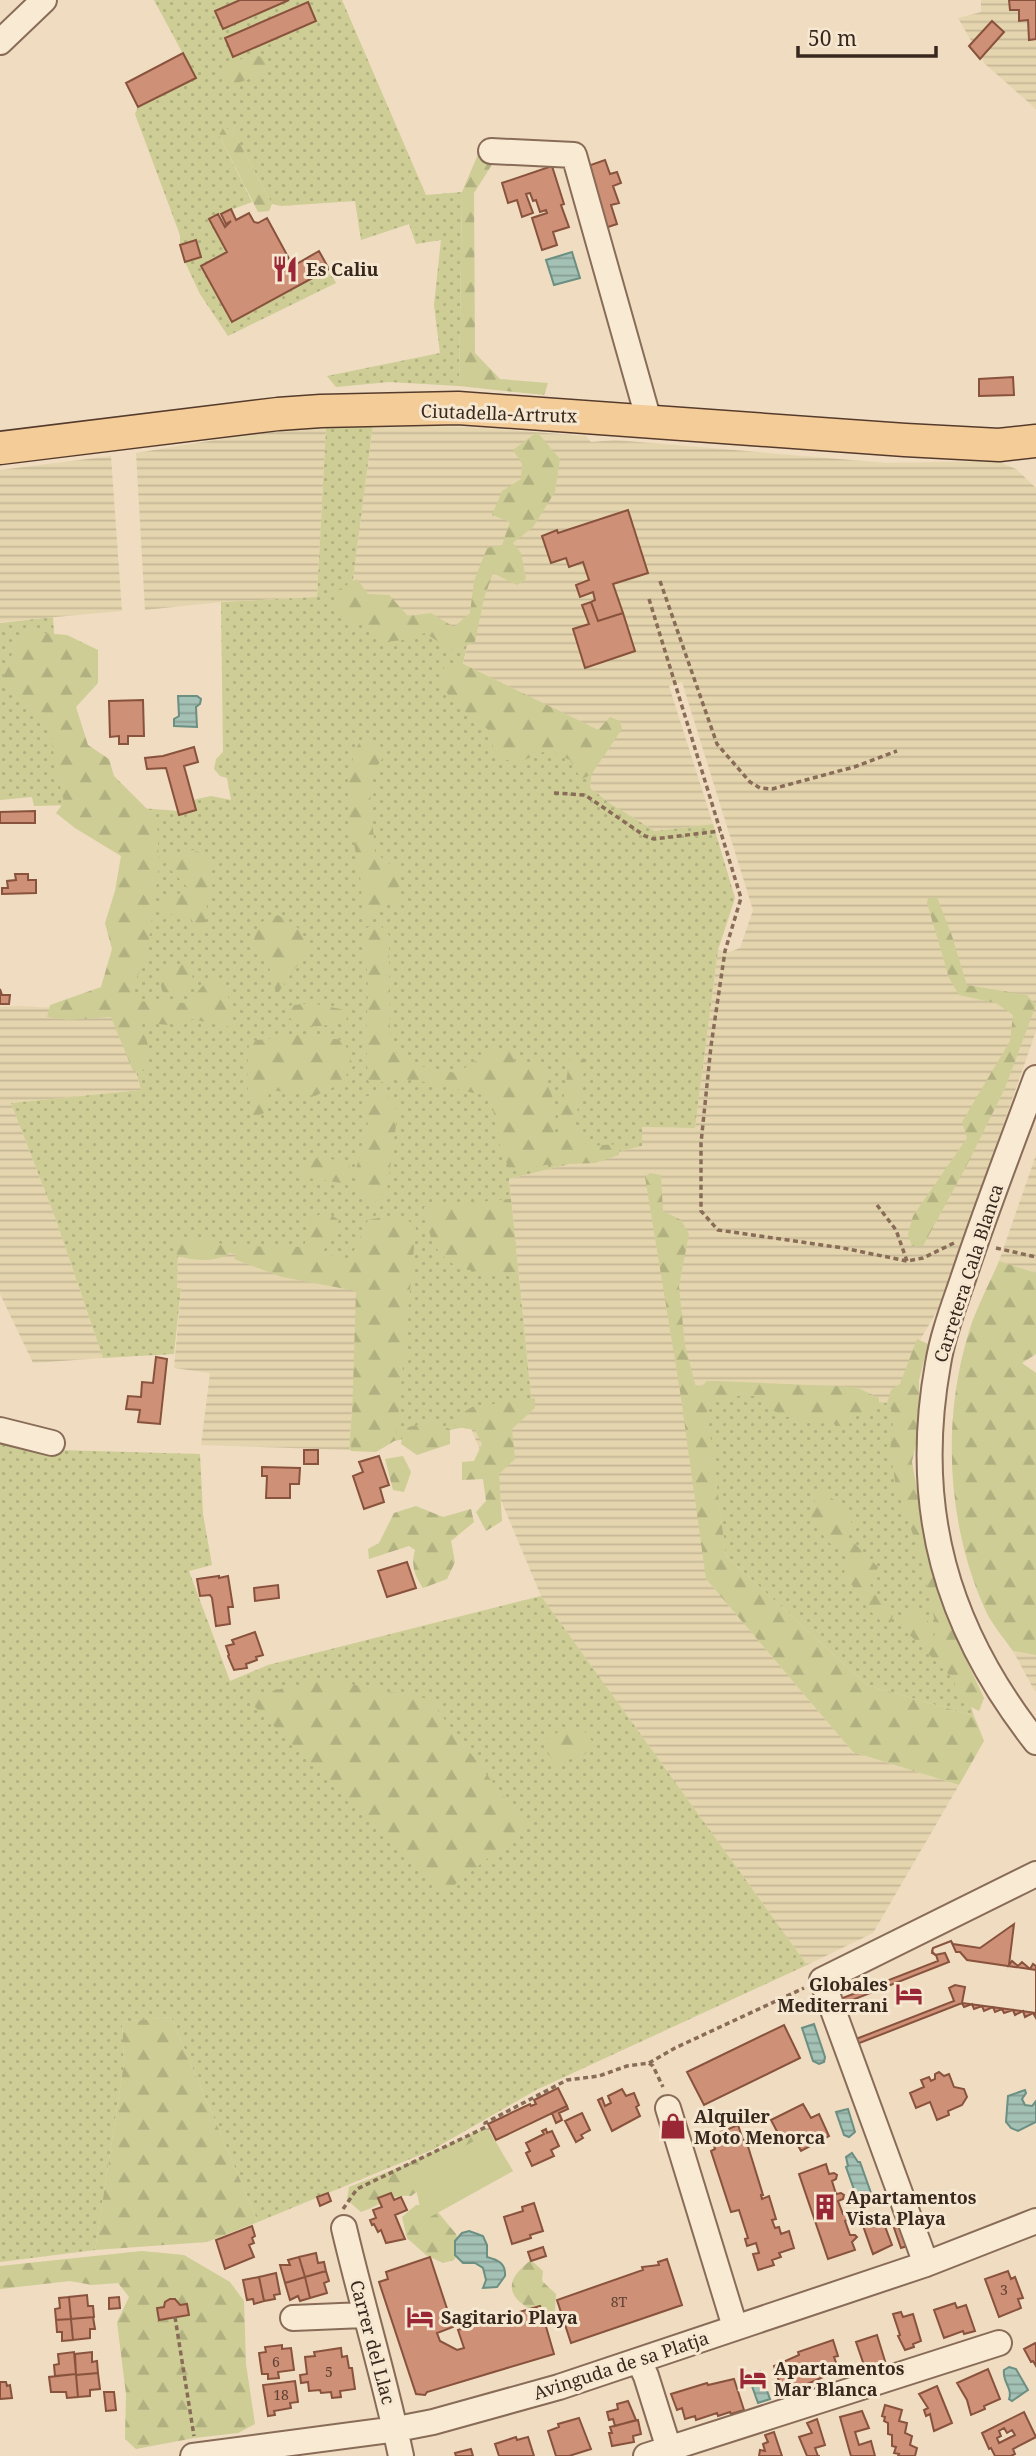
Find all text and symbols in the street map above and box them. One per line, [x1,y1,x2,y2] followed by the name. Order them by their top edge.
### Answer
[798,14,936,58] scale bar
[808,24,857,52] text: 50 m
[270,254,300,284] restaurant icon: Es Caliu
[306,257,379,281] place label: Es Caliu
[420,398,578,428] street label: Ciutadella-Artrutx
[928,1181,1008,1365] street label: Carretera Cala Blanca
[777,1972,889,2017] place label: Globales Mediterrani
[894,1979,924,2009] hotel icon: Globales Mediterrani
[694,2104,826,2149] place label: Alquiler Moto Menorca
[658,2111,688,2141] shop icon: Alquiler Moto Menorca
[846,2185,977,2230] place label: Apartamentos Vista Playa
[810,2192,840,2222] building icon: Apartamentos Vista Playa
[345,2277,401,2407] street label: Carrer del Llac
[1000,2280,1008,2299] house number: 3
[611,2292,628,2311] house number: 8T
[405,2302,435,2332] hotel icon: Sagitario Playa
[441,2305,578,2329] place label: Sagitario Playa
[530,2325,712,2405] street label: Avinguda de sa Platja
[272,2352,280,2371] house number: 6
[774,2356,905,2401] place label: Apartamentos Mar Blanca
[325,2362,333,2381] house number: 5
[738,2363,768,2393] hotel icon: Apartamentos Mar Blanca
[273,2385,289,2404] house number: 18

